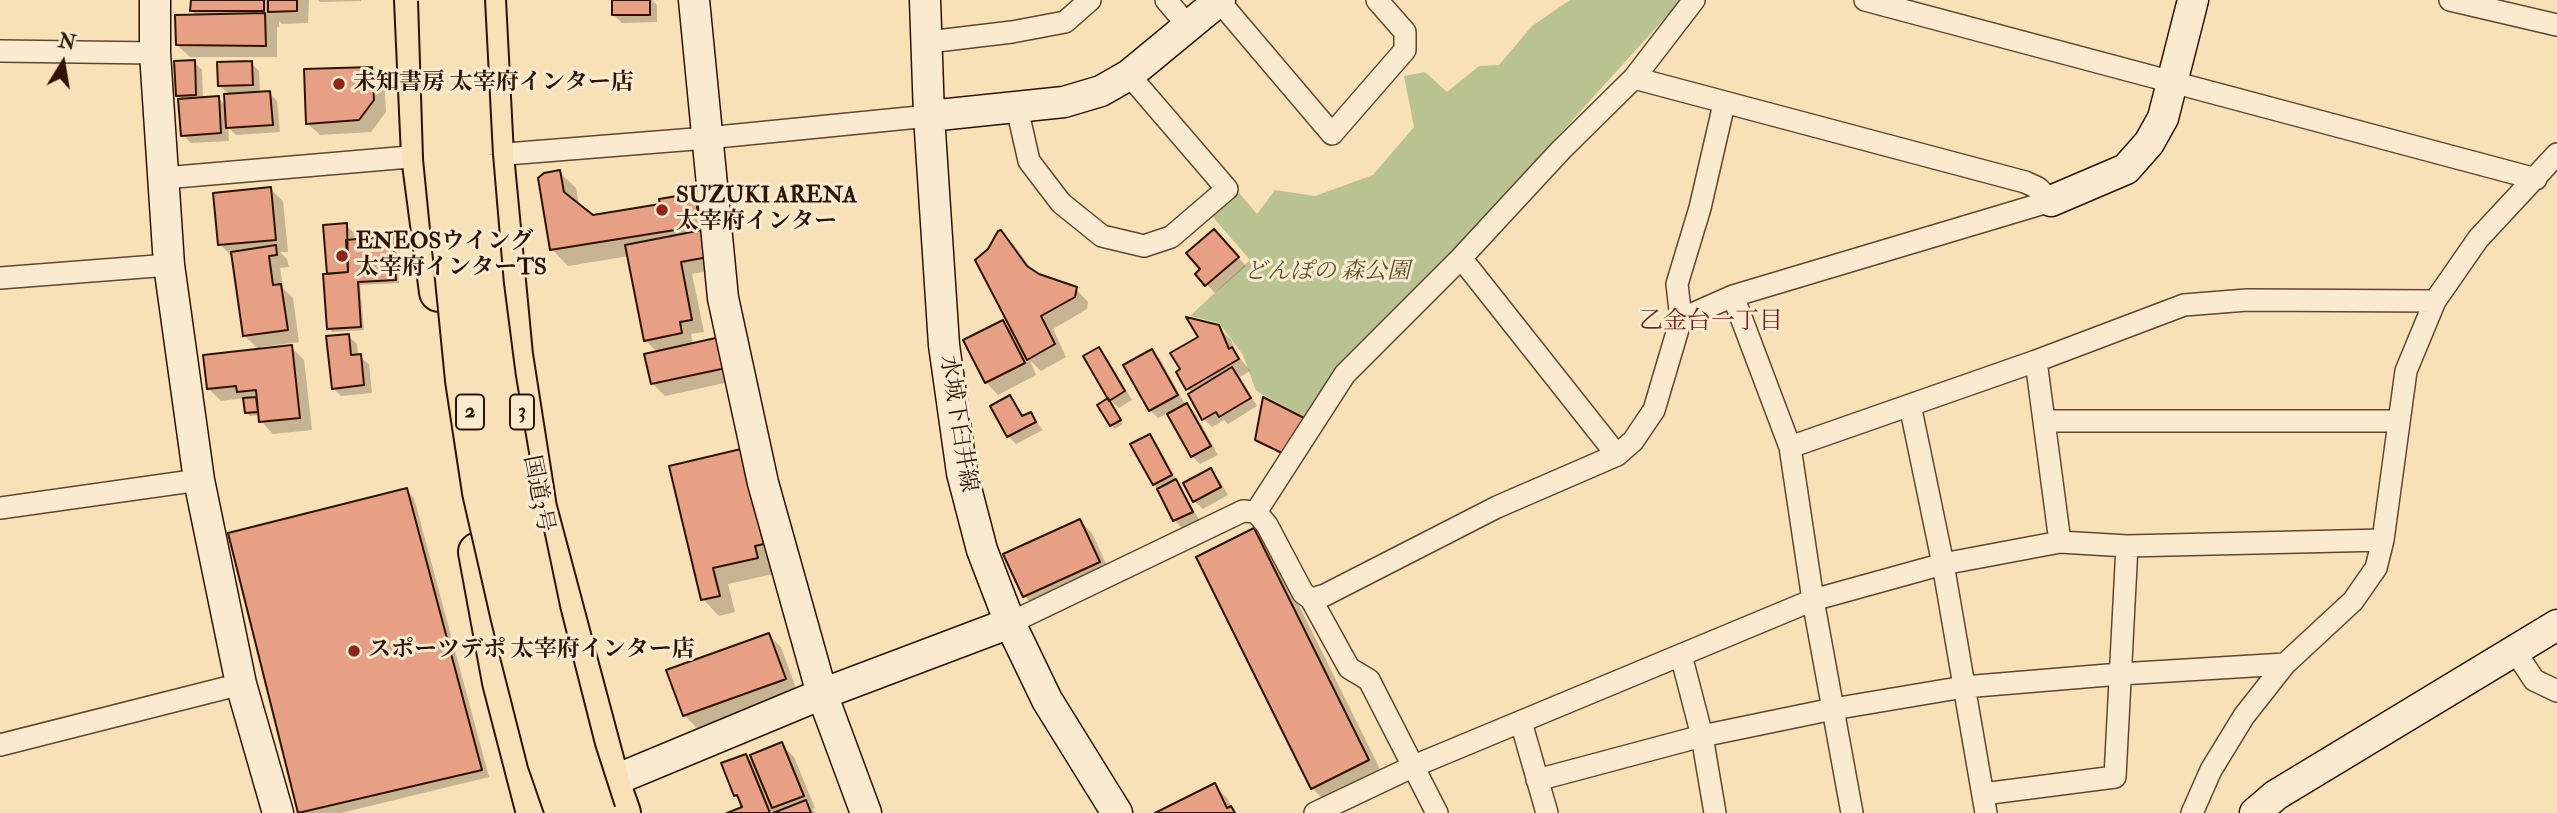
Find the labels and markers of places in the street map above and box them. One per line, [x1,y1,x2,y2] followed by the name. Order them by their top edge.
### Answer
[353,70,634,98] place label: 未知書房 太宰府インター店
[331,76,347,92] marker: 未知書房 太宰府インター店
[676,183,857,237] place label: SUZUKI ARENA 太宰府インター
[654,202,670,218] marker: SUZUKI ARENA 太宰府インター
[356,229,547,283] place label: ENEOSウイング 太宰府インターTS
[334,248,350,264] marker: ENEOSウイング 太宰府インターTS
[368,637,695,665] place label: スポーツデポ 太宰府インター店
[346,643,362,659] marker: スポーツデポ 太宰府インター店

